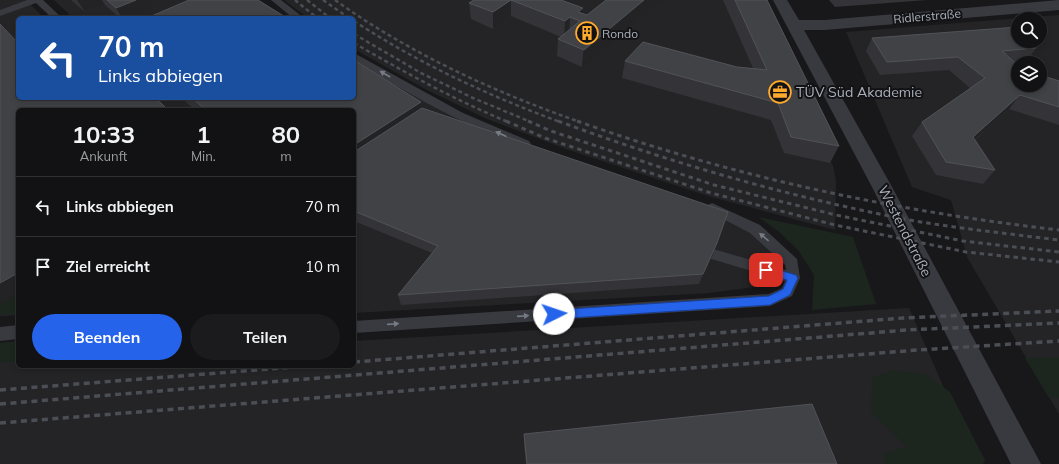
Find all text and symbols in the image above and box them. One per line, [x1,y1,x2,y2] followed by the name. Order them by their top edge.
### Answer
[893,6,961,26] street label: Ridlerstraße
[1011,12,1047,92] map controls
[1011,12,1047,48] button: search
[574,20,600,46] building icon: Rondo
[602,26,638,41] place label: Rondo
[98,29,164,64] text: 70 m
[32,32,84,84] icon: left
[1011,56,1047,92] button: layers
[98,64,223,87] text: Links abbiegen
[379,71,391,78] one-way arrow
[767,79,793,105] office icon: TÜV Süd Akademie
[796,83,922,101] place label: TÜV Süd Akademie
[72,119,135,149] text: 10:33
[196,119,211,149] text: 1
[271,119,300,149] text: 80
[494,130,506,136] one-way arrow
[80,148,127,164] text: Ankunft
[191,148,216,164] text: Min.
[280,148,292,164] text: m
[874,182,936,280] street label: Westendstraße
[32,196,54,218] icon: left
[66,197,174,216] text: Links abbiegen
[305,197,340,216] text: 70 m
[759,233,769,242] one-way arrow
[749,253,783,287] pin
[32,256,54,278] icon: arrive
[66,257,150,276] text: Ziel erreicht
[305,257,340,276] text: 10 m
[755,259,777,281] icon: arrive
[533,293,575,335] position arrow
[517,313,529,320] one-way arrow
[32,314,182,360] button: Beenden
[190,314,340,360] button: Teilen
[387,321,399,328] one-way arrow

